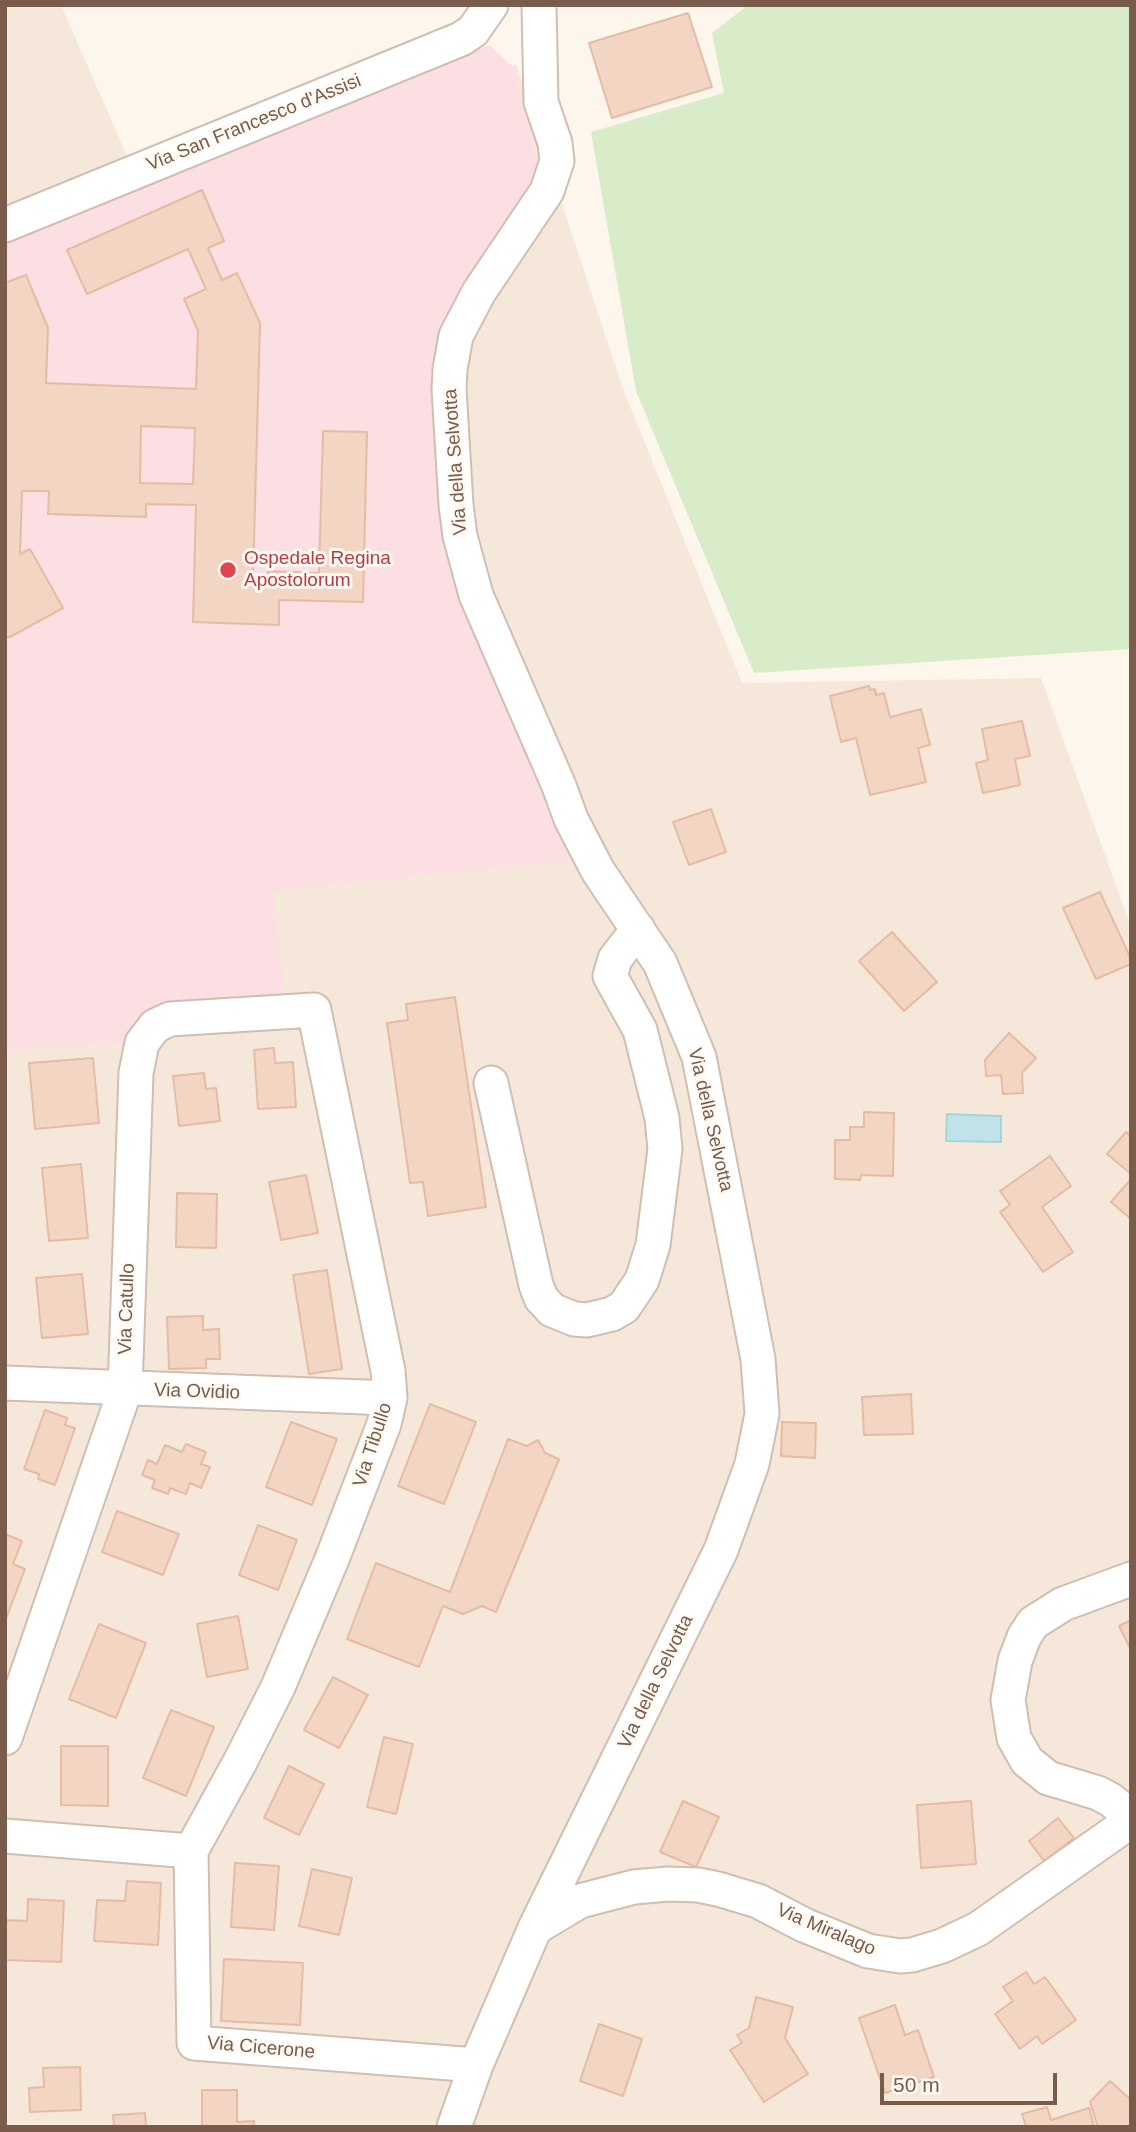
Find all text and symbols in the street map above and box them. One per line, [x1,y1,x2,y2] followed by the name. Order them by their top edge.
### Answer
[143,69,365,177] street label: Via San Francesco d'Assisi
[440,388,472,536] street label: Via della Selvotta
[244,548,391,592] place label: Ospedale Regina Apostolorum
[218,560,238,580] marker: Ospedale Regina Apostolorum
[682,1046,738,1194] street label: Via della Selvotta
[114,1263,140,1355] street label: Via Catullo
[154,1379,240,1405] street label: Via Ovidio
[349,1400,397,1490] street label: Via Tibullo
[614,1611,698,1753] street label: Via della Selvotta
[773,1899,879,1961] street label: Via Miralago
[206,2032,316,2064] street label: Via Cicerone
[884,2058,1061,2102] scale bar
[893,2073,940,2096] text: 50 m

